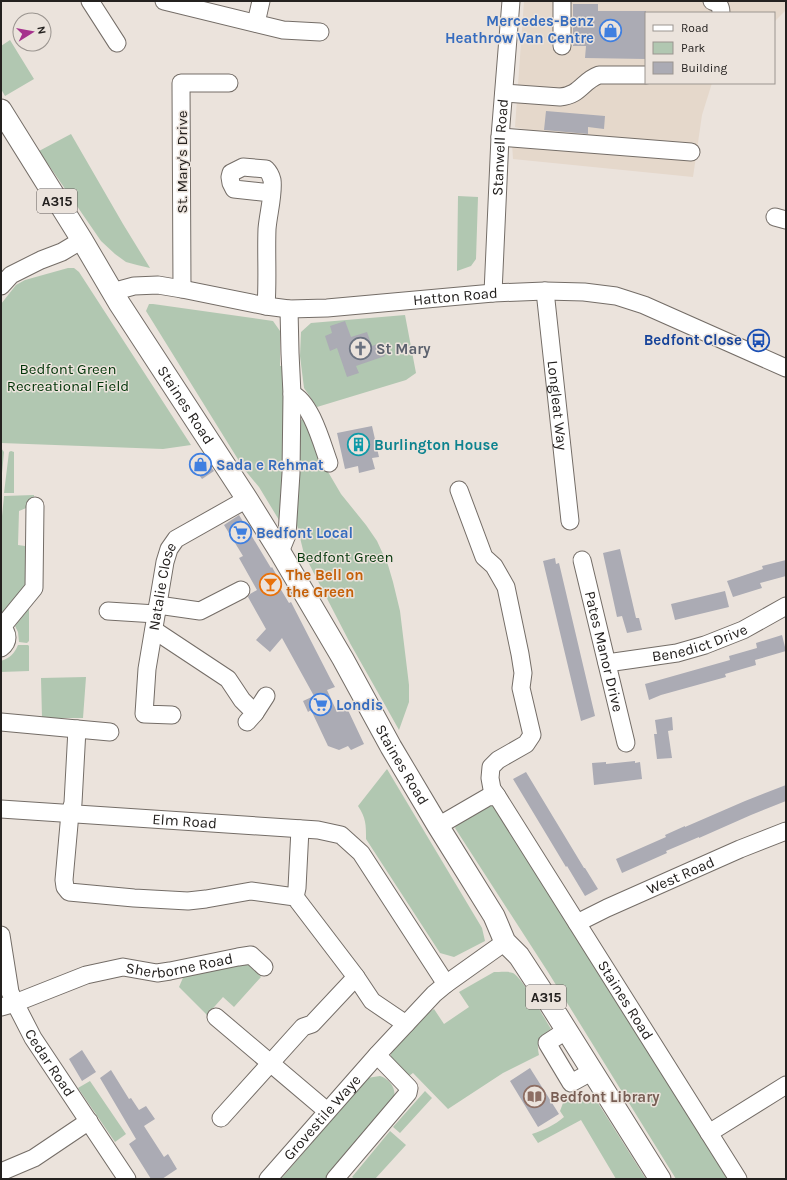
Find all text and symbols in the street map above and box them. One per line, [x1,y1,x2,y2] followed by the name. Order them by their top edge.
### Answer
[12,12,52,52] north arrow
[445,12,594,47] place label: Mercedes-Benz Heathrow Van Centre
[645,12,775,84] legend
[597,17,623,43] shop icon: Mercedes-Benz Heathrow Van Centre
[681,21,709,35] text: Road
[34,25,48,35] text: N
[681,41,706,55] text: Park
[681,61,728,75] text: Building
[488,98,512,196] street label: Stanwell Road
[173,111,191,213] street label: St. Mary's Drive
[37,189,77,213] road number: A315
[412,284,498,309] street label: Hatton Road
[745,327,771,353] bus stop icon: Bedfont Close
[644,331,742,349] place label: Bedfont Close
[347,336,373,362] church icon: St Mary
[376,340,431,358] place label: St Mary
[544,359,571,451] street label: Longleat Way
[7,360,129,395] park label: Bedfont Green Recreational Field
[153,362,218,448] street label: Staines Road
[345,432,371,458] building icon: Burlington House
[374,436,499,454] place label: Burlington House
[188,452,214,478] shop icon: Sada e Rehmat
[216,456,324,474] place label: Sada e Rehmat
[227,520,253,546] supermarket icon: Bedfont Local
[256,524,353,542] place label: Bedfont Local
[145,538,180,632] street label: Natalie Close
[296,548,394,566] park label: Bedfont Green
[286,566,364,601] place label: The Bell on the Green
[258,571,284,597] bar icon: The Bell on the Green
[581,589,627,714] street label: Pates Manor Drive
[651,620,751,665] street label: Benedict Drive
[307,692,333,718] supermarket icon: Londis
[336,696,383,714] place label: Londis
[371,721,432,808] street label: Staines Road
[152,810,218,832] street label: Elm Road
[644,852,717,898] street label: West Road
[124,949,234,982] street label: Sherborne Road
[594,957,657,1043] street label: Staines Road
[526,985,566,1009] road number: A315
[21,1026,79,1100] street label: Cedar Road
[280,1071,365,1164] street label: Grovestile Waye
[521,1084,547,1110] library icon: Bedfont Library
[550,1088,660,1106] place label: Bedfont Library

